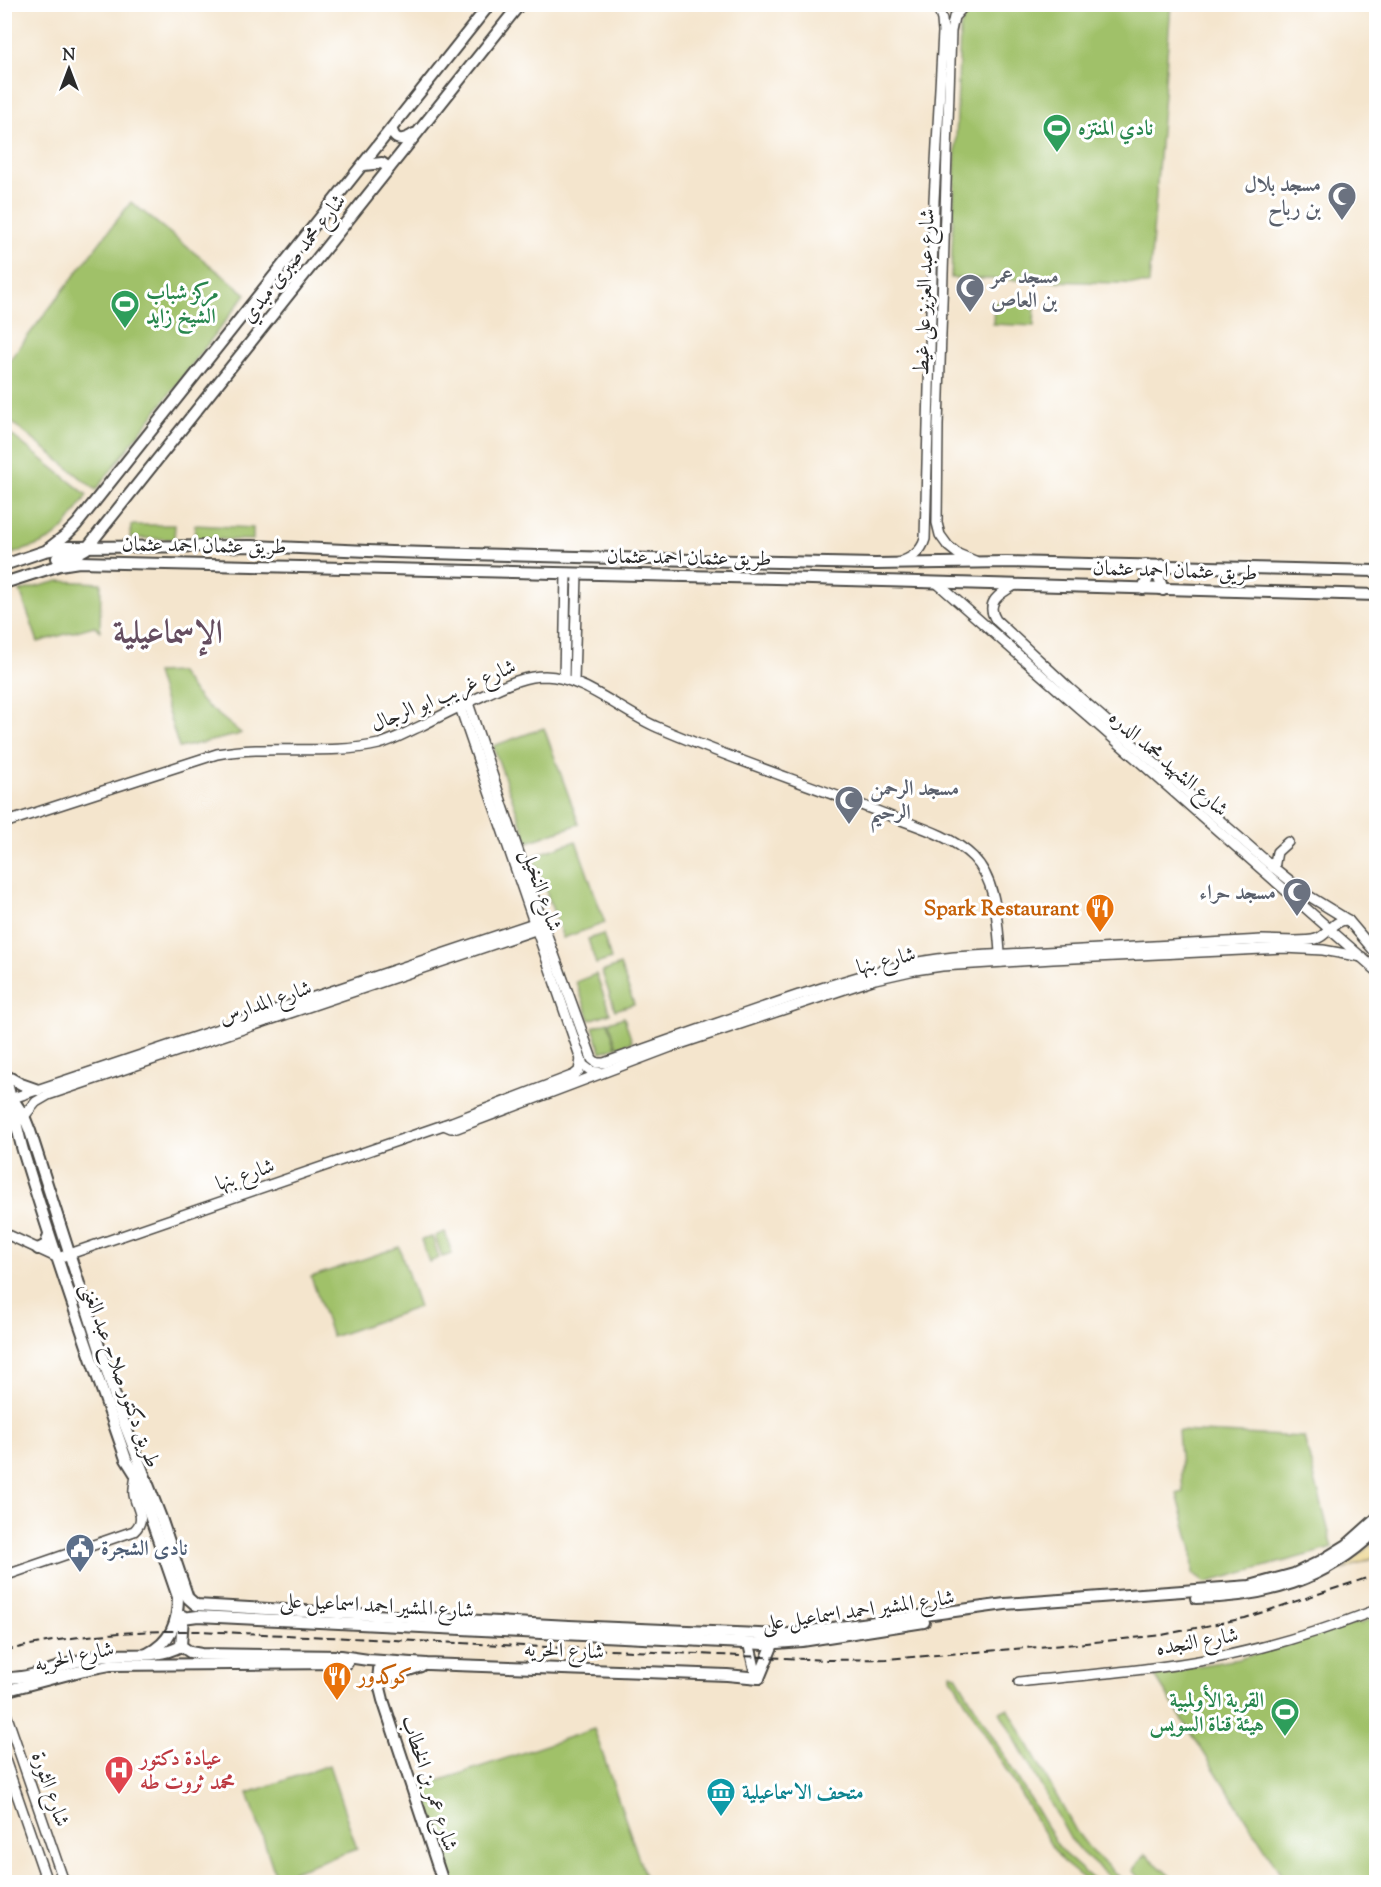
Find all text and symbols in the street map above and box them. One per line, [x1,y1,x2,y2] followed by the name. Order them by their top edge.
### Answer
[39,39,99,99] north arrow
[63,45,76,68] text: N
[1041,112,1073,154] sports icon: نادي المنتزه
[1078,115,1153,145] place label: نادي المنتزه
[1244,171,1321,227] place label: مسجد بلال بن رباح
[1326,180,1358,222] mosque icon: مسجد بلال بن رباح
[235,188,355,331] street label: شارع محمد صبرى مبدي
[908,208,945,376] street label: شارع عبد العزيز على غيط
[989,263,1059,317] place label: مسجد عمر بن العاص
[954,272,986,314] mosque icon: مسجد عمر بن العاص
[146,279,218,335] place label: مركز شباب الشيخ زايد
[109,288,141,330] sports icon: مركز شباب الشيخ زايد
[121,531,287,563] street label: طريق عثمان احمد عثمان
[606,543,772,575] street label: طريق عثمان احمد عثمان
[1092,554,1258,590] street label: طريق عثمان احمد عثمان
[113,611,223,659] district label: الإسماعيلية
[366,653,522,742] street label: شارع غريب ابو الرجال
[1101,704,1234,826] street label: شارع الشهيد محمد الدره
[870,775,959,833] place label: مسجد الرحمن الرحيم
[833,784,865,826] mosque icon: مسجد الرحمن الرحيم
[511,845,568,936] street label: شارع النخيل
[1281,876,1313,918] mosque icon: مسجد حراء
[1199,879,1276,909] place label: مسجد حراء
[1084,892,1116,934] restaurant icon: Spark Restaurant
[924,895,1080,925] place label: Spark Restaurant
[854,940,920,985] street label: شارع بنها
[215,974,317,1035] street label: شارع المدارس
[212,1152,279,1201] street label: شارع بنها
[70,1279,167,1473] street label: طريق دكتور صلاح عبد الغنى
[64,1532,96,1574] public building icon: نادى الشجرة
[101,1535,188,1565] place label: نادى الشجرة
[760,1584,957,1641] street label: شارع المشير احمد اسماعيل على
[279,1587,475,1628] street label: شارع المشير احمد اسماعيل على
[1154,1621,1241,1666] street label: شارع النجده
[32,1635,117,1682] street label: شارع الحريه
[523,1636,605,1669] street label: شارع الحريه
[321,1660,353,1702] restaurant icon: كوكدور
[356,1663,412,1693] place label: كوكدور
[1150,1684,1264,1741] place label: القرية الأولمبية هيئة قناة السويس
[1269,1696,1301,1738] sports icon: القرية الأولمبية هيئة قناة السويس
[391,1712,464,1856] street label: شارع عمر بن الخطاب
[138,1745,235,1799] place label: عيادة دكتور محمد ثروت طه
[21,1748,76,1832] street label: شارع الثورة
[103,1754,135,1796] hospital icon: عيادة دكتور محمد ثروت طه
[705,1776,737,1818] museum icon: متحف الاسماعيلية
[742,1779,864,1809] place label: متحف الاسماعيلية

